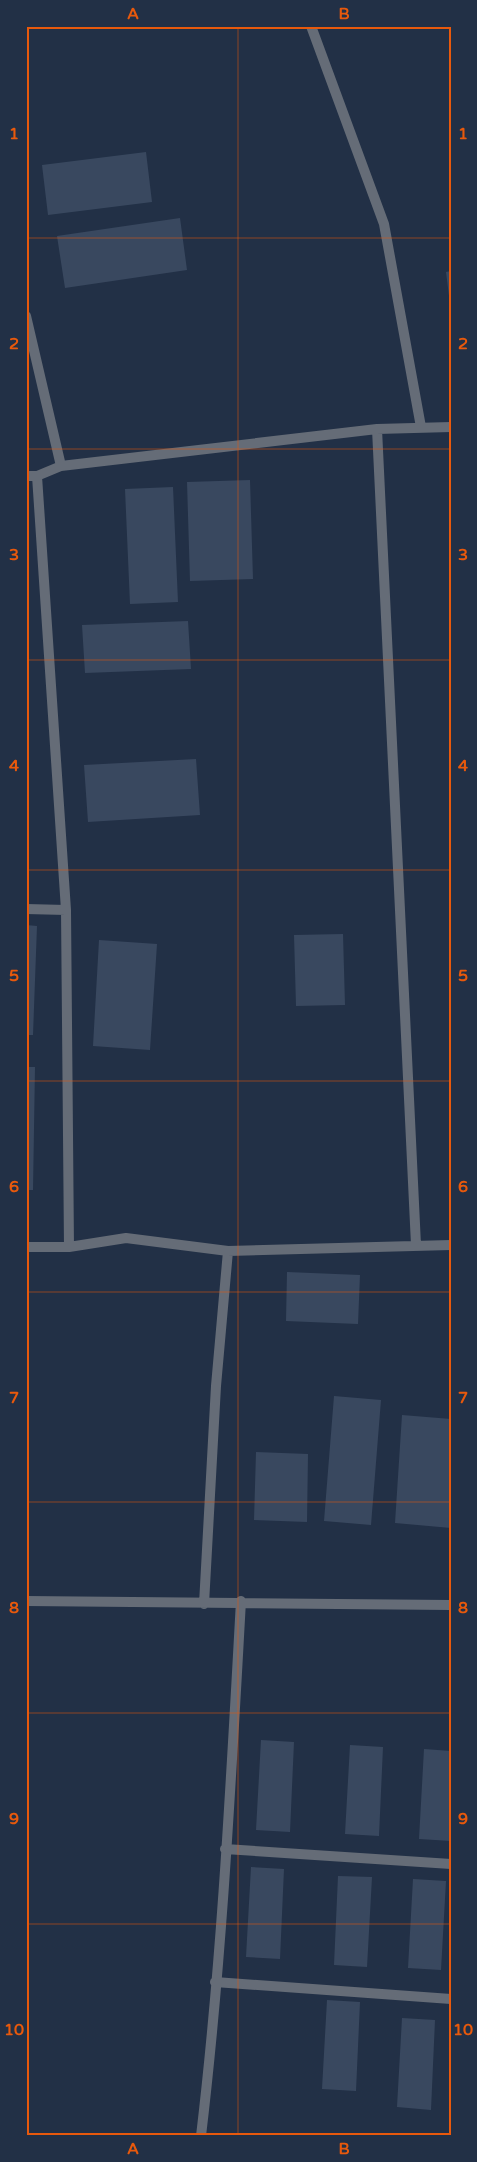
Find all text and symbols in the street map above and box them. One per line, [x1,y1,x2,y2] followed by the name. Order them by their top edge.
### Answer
[127,4,139,24] text: A
[338,4,350,24] text: B
[9,124,19,144] text: 1
[458,124,468,144] text: 1
[9,334,19,354] text: 2
[458,334,468,354] text: 2
[9,545,19,565] text: 3
[458,545,468,565] text: 3
[9,756,19,776] text: 4
[458,756,468,776] text: 4
[9,966,19,986] text: 5
[458,966,468,986] text: 5
[9,1177,19,1197] text: 6
[458,1177,468,1197] text: 6
[9,1388,19,1408] text: 7
[458,1388,468,1408] text: 7
[9,1598,19,1618] text: 8
[458,1598,468,1618] text: 8
[9,1809,19,1829] text: 9
[458,1809,468,1829] text: 9
[4,2020,24,2040] text: 10
[453,2020,473,2040] text: 10
[127,2139,139,2159] text: A
[338,2139,350,2159] text: B

